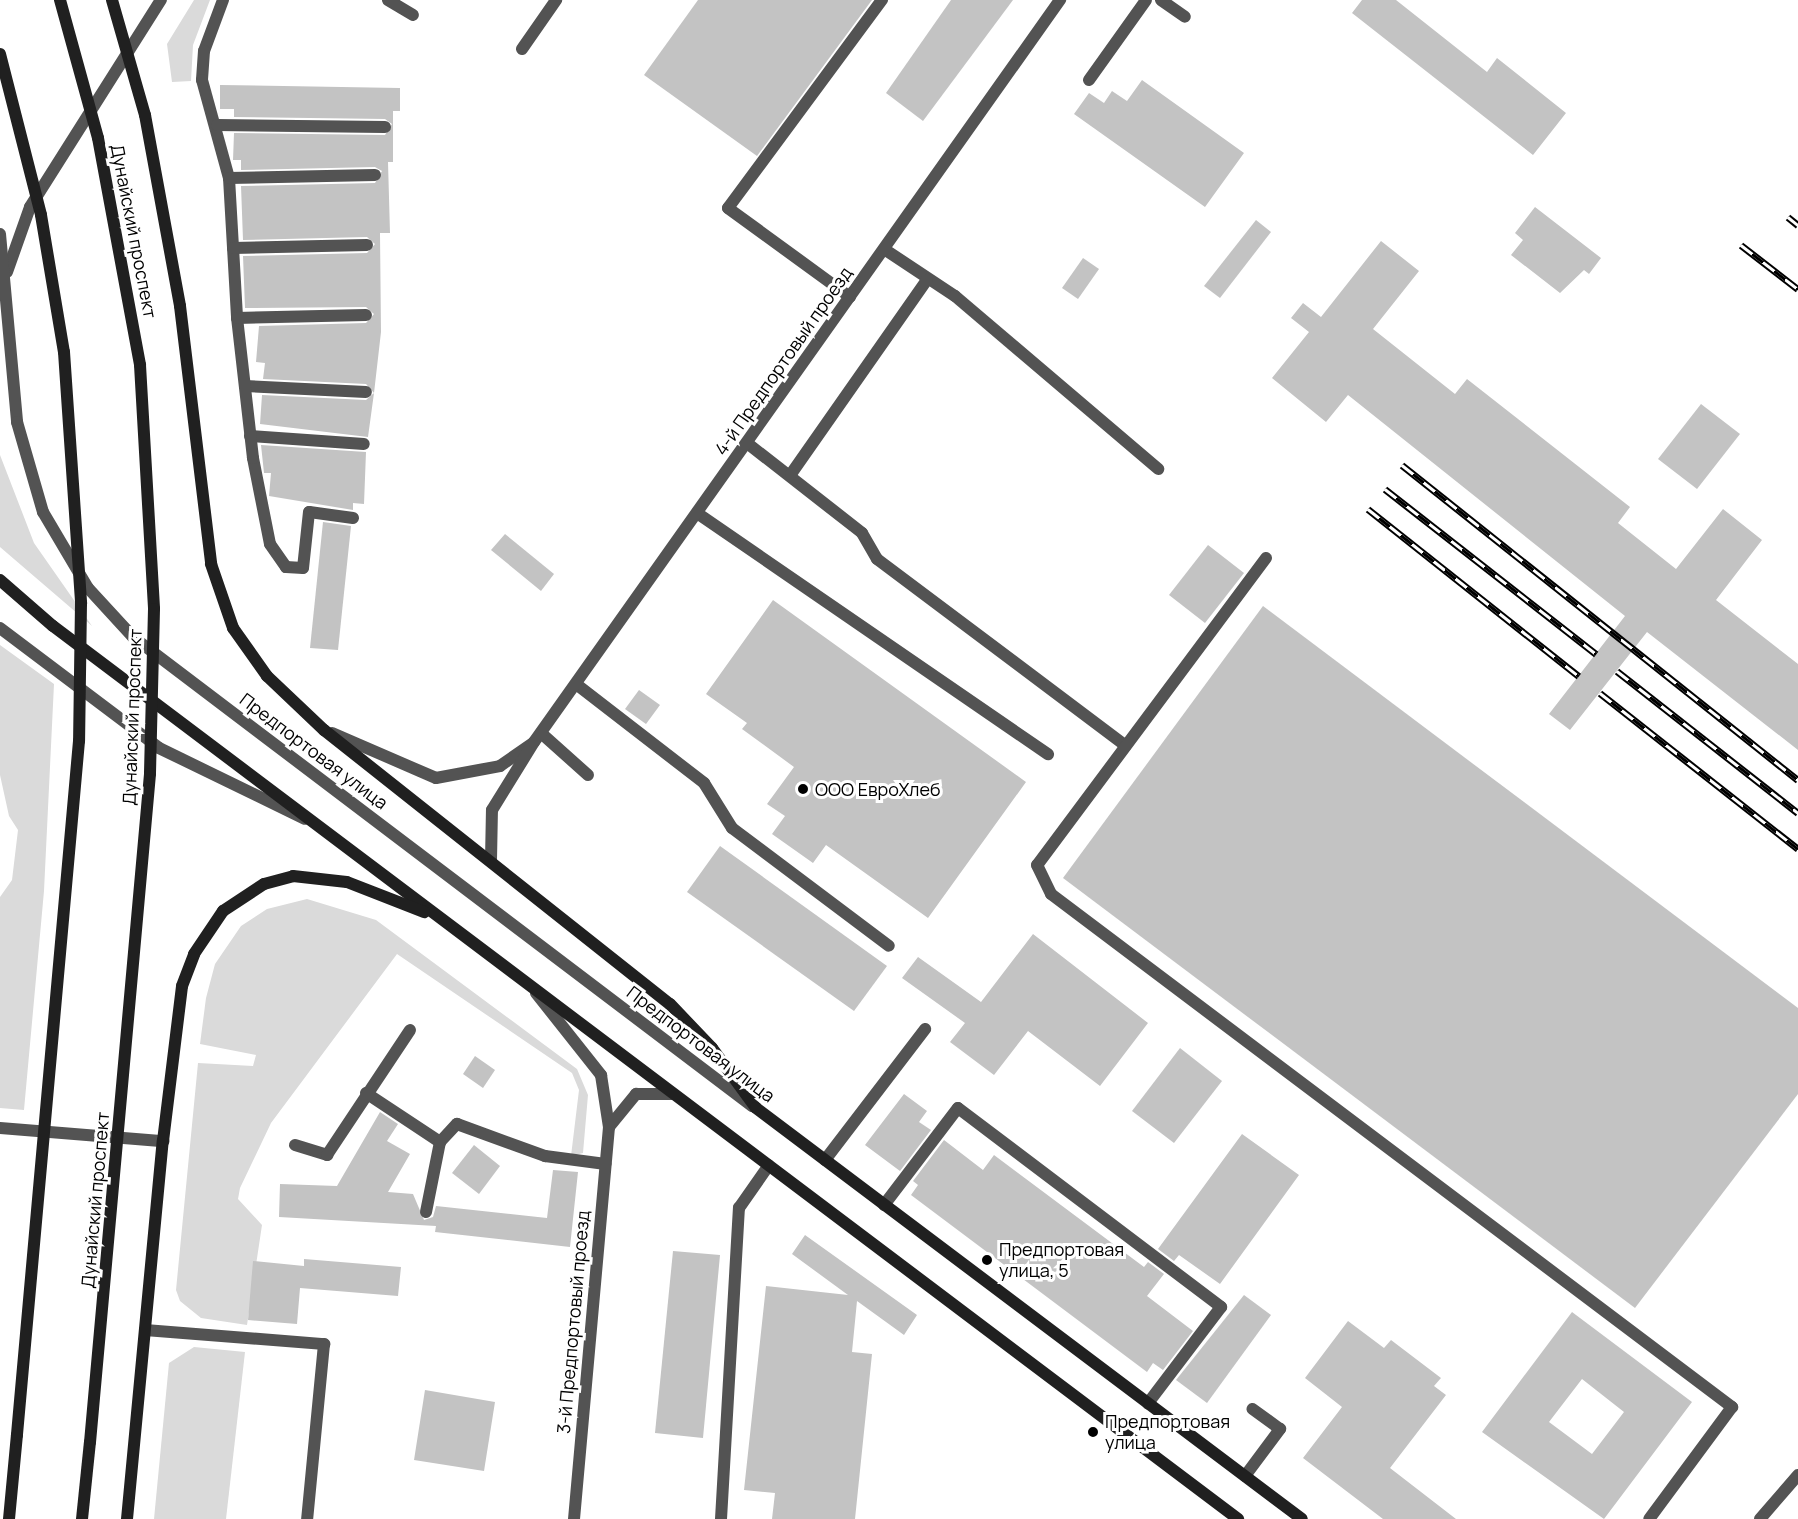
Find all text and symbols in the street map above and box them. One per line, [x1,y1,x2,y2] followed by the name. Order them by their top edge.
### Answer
[107,142,161,320] street label: Дунайский проспект
[710,263,856,459] street label: 4-й Предпортовый проезд
[118,628,146,806] street label: Дунайский проспект
[236,688,392,814] street label: Предпортовая улица
[815,778,940,800] place label: ООО ЕвроХлеб
[796,782,810,796] marker: ООО ЕвроХлеб
[623,981,779,1107] street label: Предпортовая улица
[77,1111,113,1289] street label: Дунайский проспект
[552,1209,594,1435] street label: 3-й Предпортовый проезд
[999,1239,1124,1282] place label: Предпортовая улица, 5
[980,1253,994,1267] marker: Предпортовая улица, 5
[1105,1411,1230,1454] place label: Предпортовая улица
[1086,1425,1100,1439] marker: Предпортовая улица

